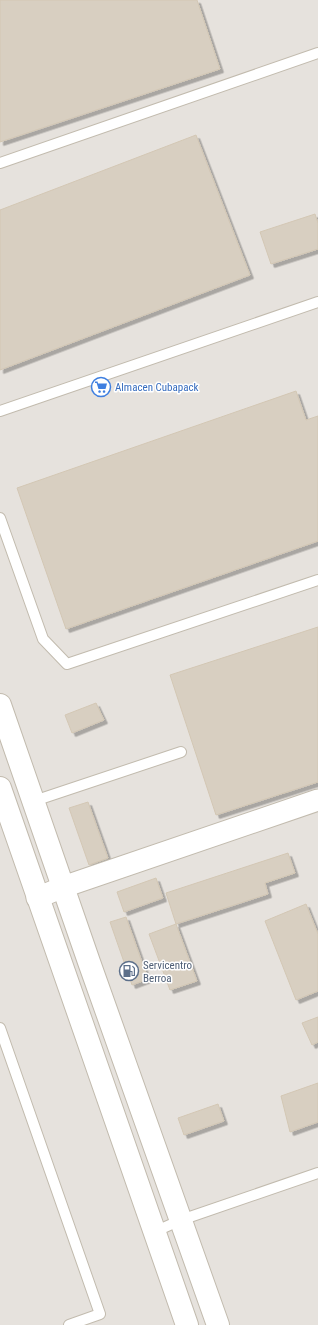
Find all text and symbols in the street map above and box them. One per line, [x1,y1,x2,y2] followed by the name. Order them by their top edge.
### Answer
[90,376,112,398] supermarket icon: Almacen Cubapack
[115,381,199,394] place label: Almacen Cubapack
[143,959,193,985] place label: Servicentro Berroa
[118,960,140,982] fuel station icon: Servicentro Berroa

